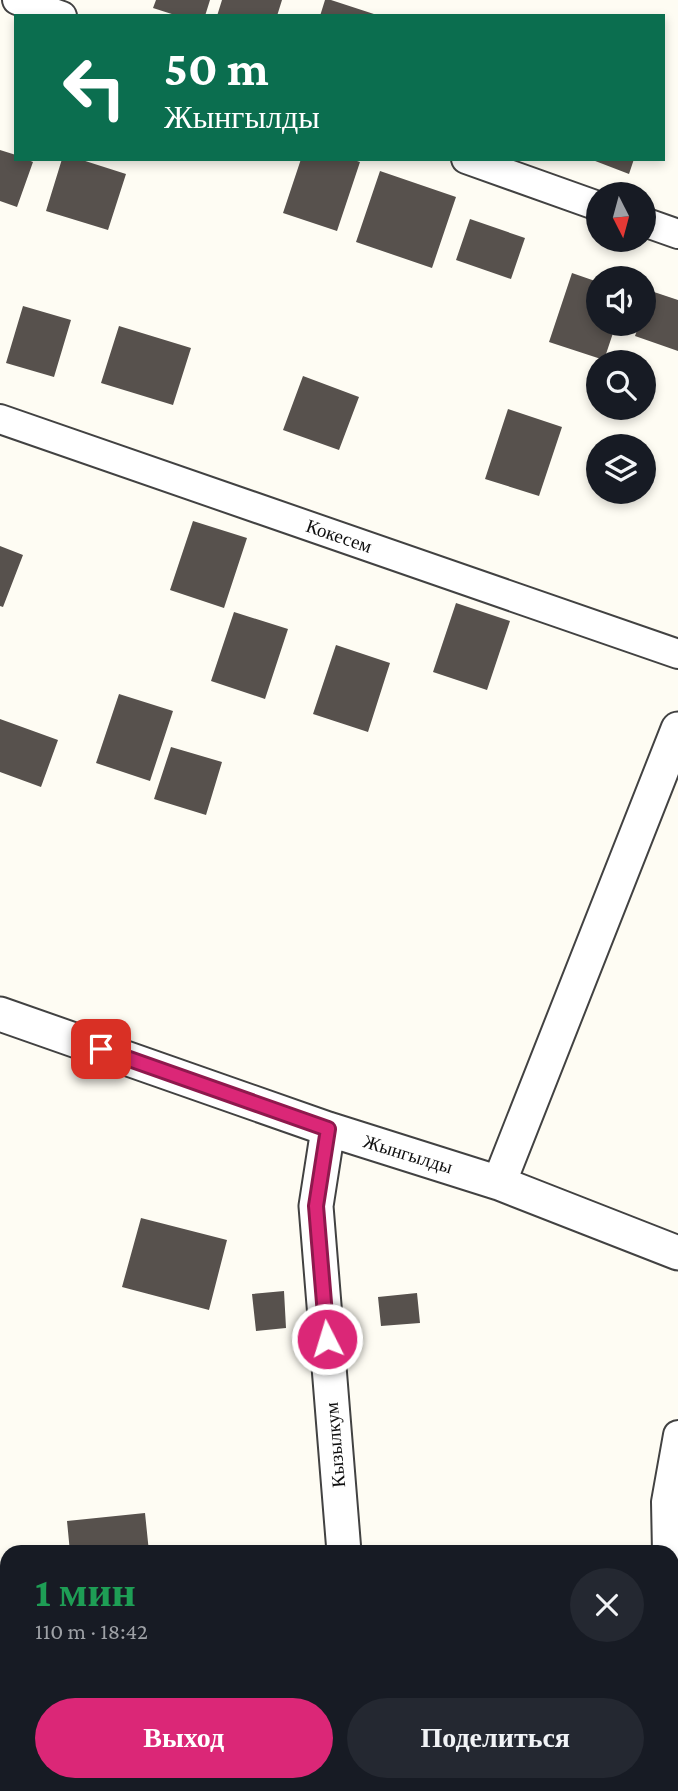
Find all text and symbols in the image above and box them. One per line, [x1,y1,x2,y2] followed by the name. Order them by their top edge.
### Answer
[164,41,269,96] text: 50 m
[49,42,140,133] icon: left
[164,99,320,135] text: Жынгылды
[586,182,656,252] north arrow
[586,182,656,504] map controls
[586,266,656,336] button: sound
[586,350,656,420] button: search
[586,434,656,504] button: layers
[303,515,375,557] street label: Кокесем
[71,1019,131,1079] pin
[82,1030,120,1068] icon: arrive
[361,1130,455,1178] street label: Жынгылды
[290,1302,364,1376] position arrow
[321,1402,349,1488] street label: Кызылкум
[35,1568,136,1615] text: 1 мин
[570,1568,644,1642] button: close
[35,1618,148,1644] text: 110 m · 18:42
[35,1698,333,1778] button: Выход
[347,1698,644,1778] button: Поделиться

